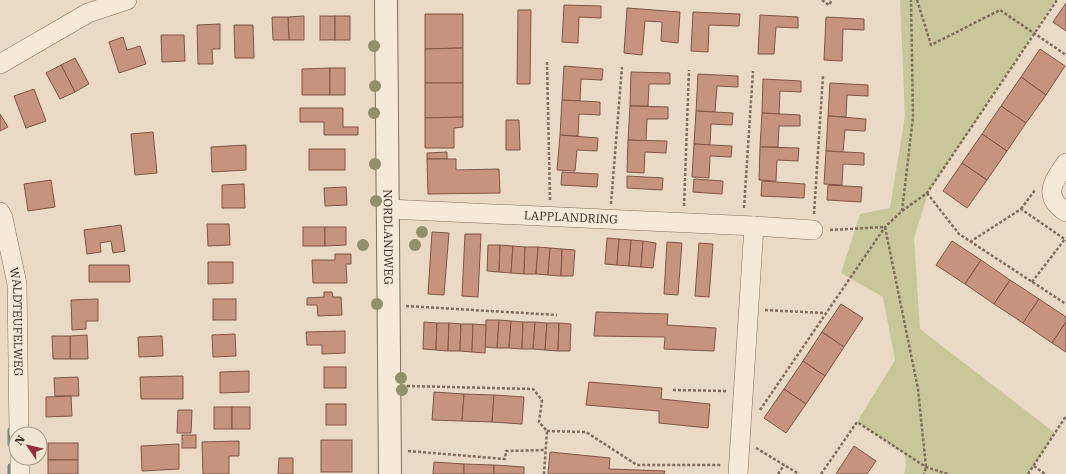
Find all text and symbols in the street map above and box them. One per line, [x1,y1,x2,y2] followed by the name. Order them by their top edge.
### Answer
[381,189,396,285] street label: NORDLANDWEG
[523,207,618,227] street label: LAPPLANDRING
[7,266,26,377] street label: WALDTEUFELWEG
[8,426,48,466] north arrow
[12,432,28,448] text: N

